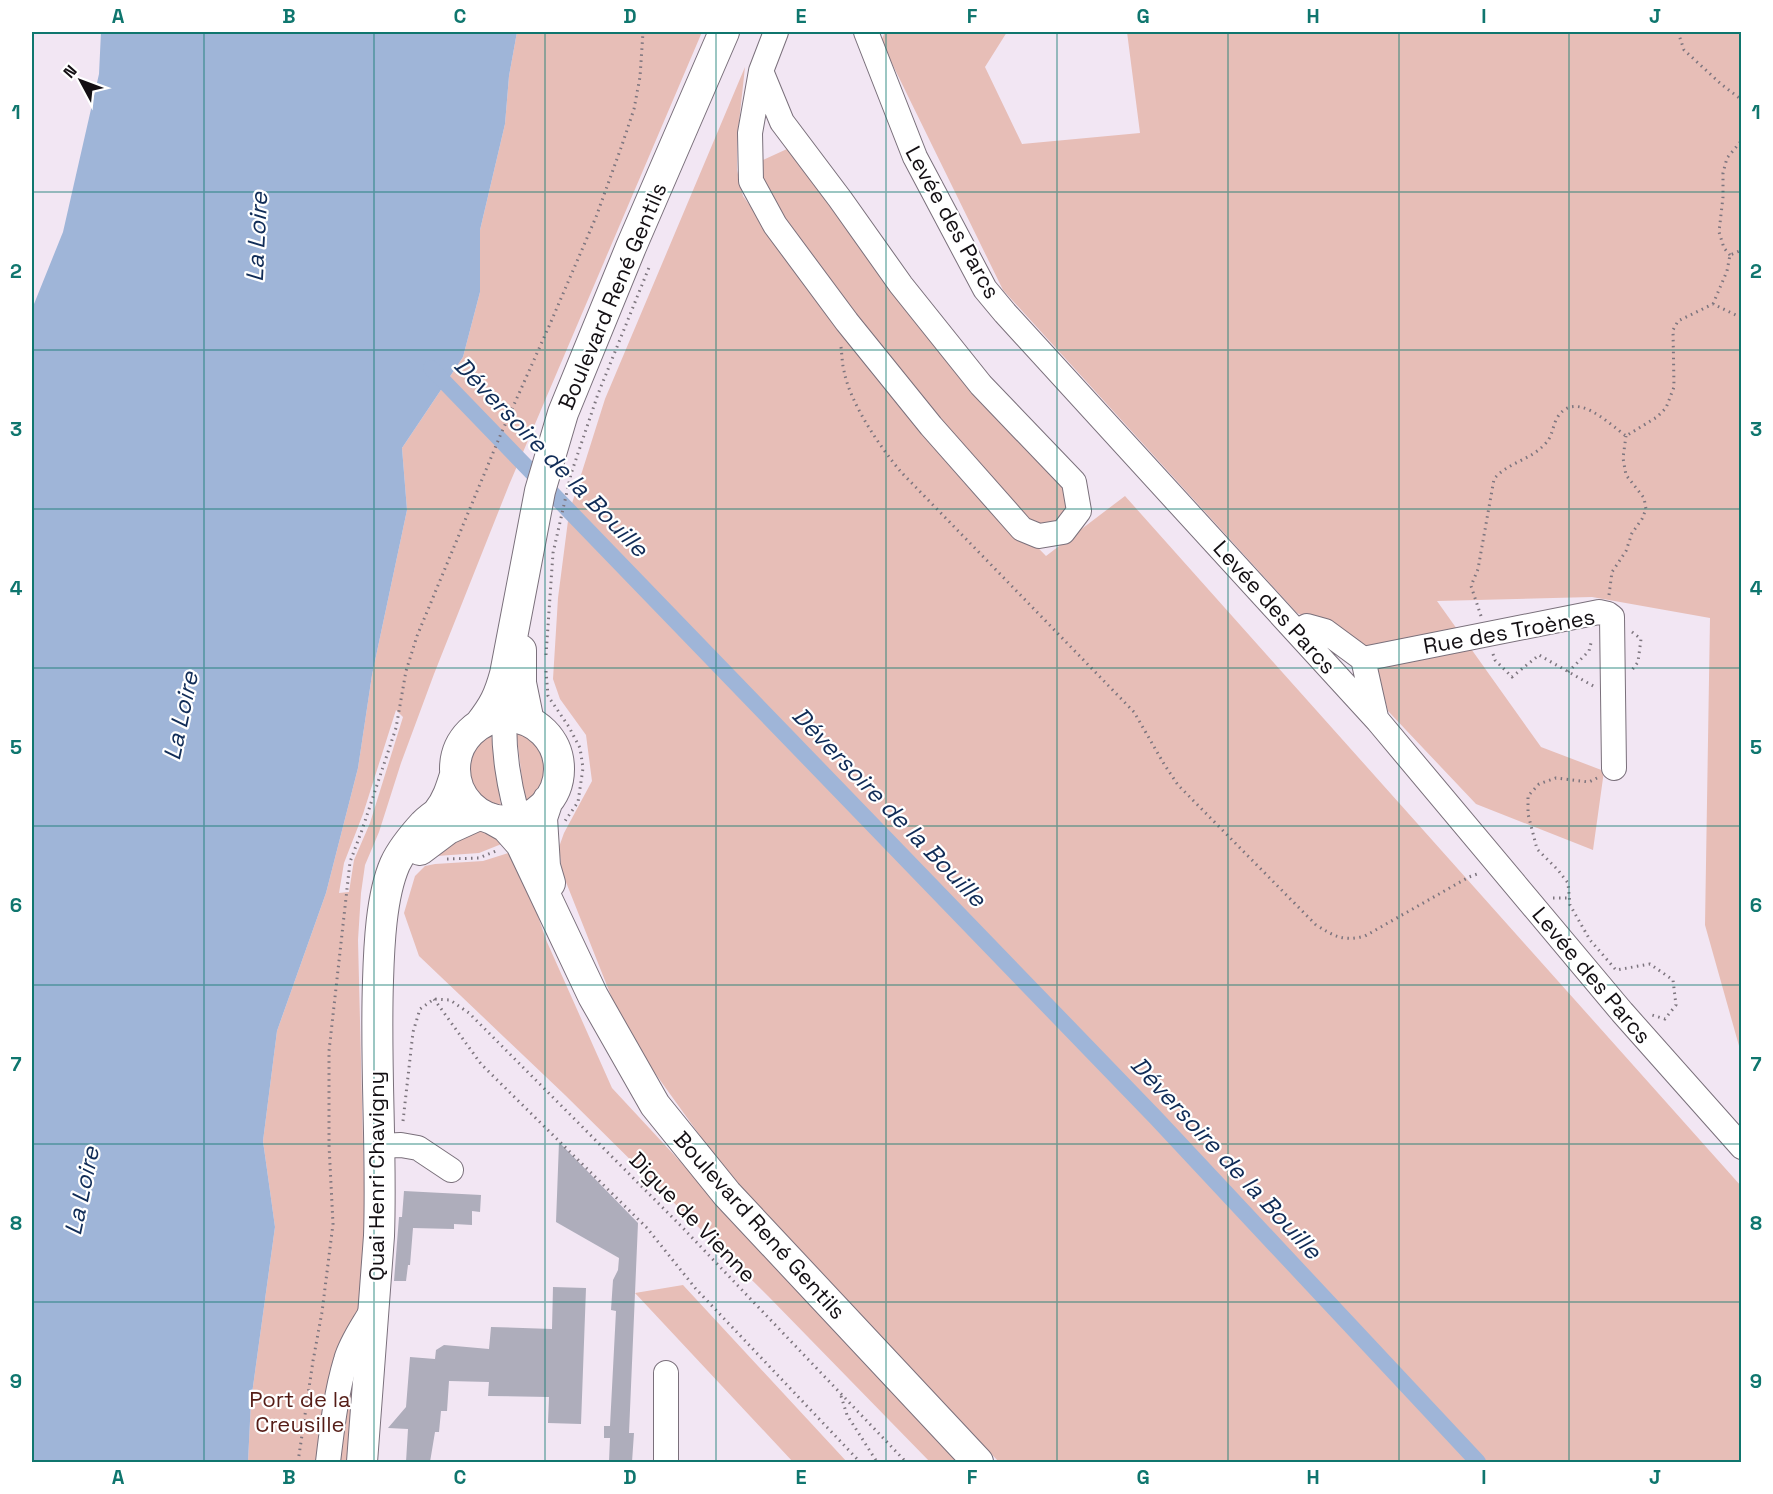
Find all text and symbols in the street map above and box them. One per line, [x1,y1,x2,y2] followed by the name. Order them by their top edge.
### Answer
[112,3,125,29] text: A
[282,3,296,29] text: B
[454,3,467,29] text: C
[623,3,637,29] text: D
[795,3,807,29] text: E
[967,3,978,29] text: F
[1136,3,1150,29] text: G
[1306,3,1320,29] text: H
[1481,3,1487,29] text: I
[1649,3,1661,29] text: J
[51,51,111,111] north arrow
[59,61,82,82] text: N
[11,99,21,125] text: 1
[1751,99,1761,125] text: 1
[899,141,1007,303] street label: Levée des Parcs
[551,178,673,414] street label: Boulevard René Gentils
[239,191,274,283] water label: La Loire
[10,258,22,284] text: 2
[1750,258,1762,284] text: 2
[448,350,656,564] water label: Déversoire de la Bouille
[10,416,22,442] text: 3
[1750,416,1762,442] text: 3
[1208,534,1342,680] street label: Levée des Parcs
[10,575,23,601] text: 4
[1750,575,1763,601] text: 4
[1421,602,1597,660] street label: Rue des Troènes
[156,668,205,763] water label: La Loire
[786,700,994,914] water label: Déversoire de la Bouille
[10,734,22,760] text: 5
[1750,734,1762,760] text: 5
[10,892,22,918] text: 6
[1750,892,1762,918] text: 6
[1527,901,1657,1049] street label: Levée des Parcs
[1124,1050,1329,1266] water label: Déversoire de la Bouille
[10,1051,22,1077] text: 7
[1750,1051,1762,1077] text: 7
[362,1071,390,1281] street label: Quai Henri Chavigny
[668,1125,852,1325] street label: Boulevard René Gentils
[57,1143,106,1238] water label: La Loire
[624,1146,762,1288] street label: Digue de Vienne
[10,1210,22,1236] text: 8
[1750,1210,1762,1236] text: 8
[10,1368,22,1394] text: 9
[1750,1368,1762,1394] text: 9
[249,1385,351,1438] park label: Port de la Creusille
[112,1464,125,1490] text: A
[282,1464,296,1490] text: B
[454,1464,467,1490] text: C
[623,1464,637,1490] text: D
[795,1464,807,1490] text: E
[967,1464,978,1490] text: F
[1136,1464,1150,1490] text: G
[1306,1464,1320,1490] text: H
[1481,1464,1487,1490] text: I
[1649,1464,1661,1490] text: J

